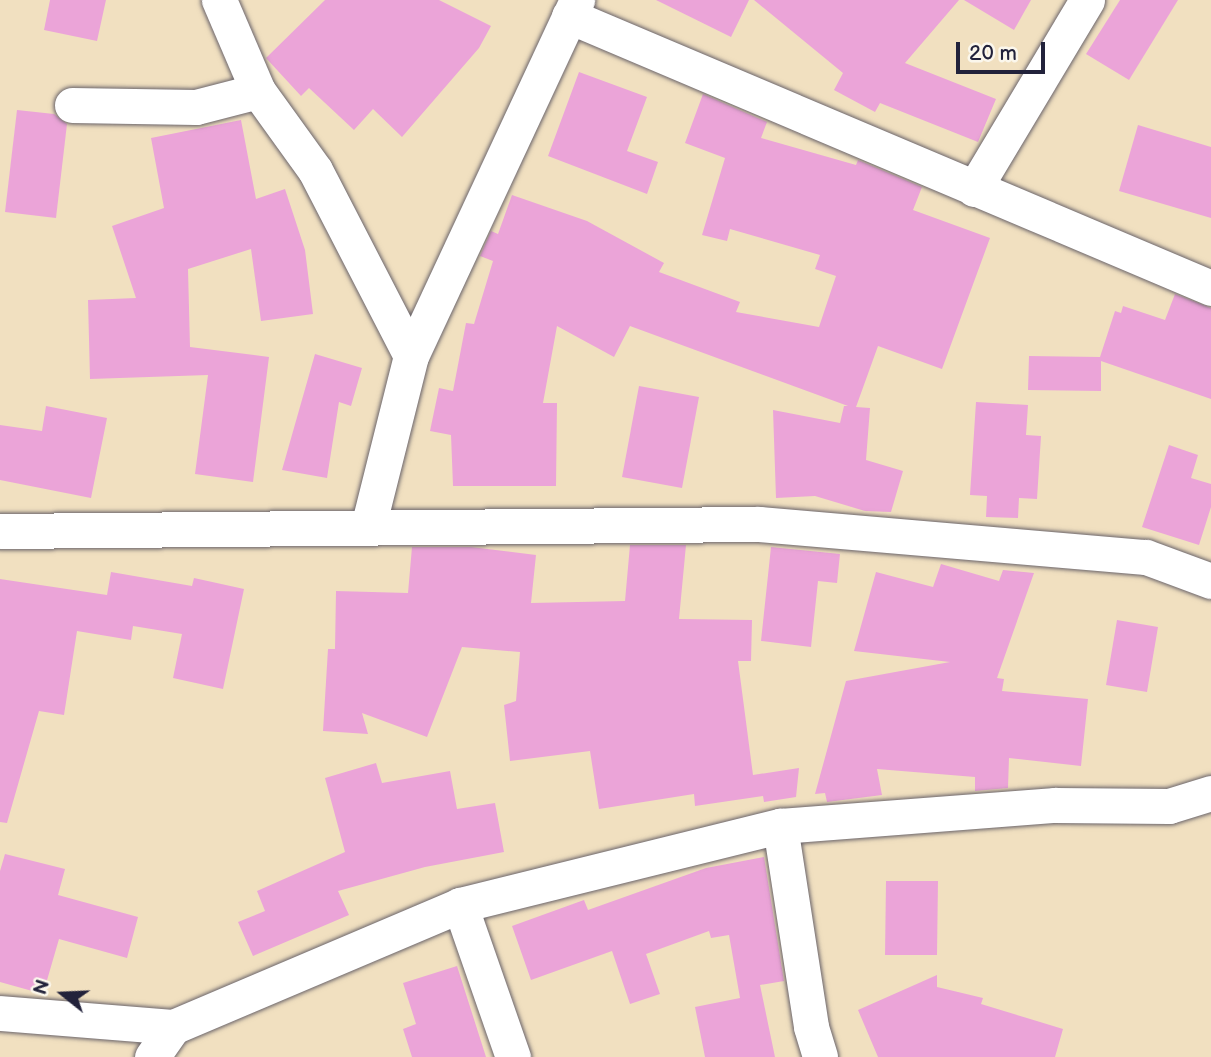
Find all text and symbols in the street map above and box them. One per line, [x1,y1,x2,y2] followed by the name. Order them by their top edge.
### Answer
[959,28,1048,72] scale bar
[969,41,1017,66] text: 20 m
[28,959,98,1029] north arrow
[29,977,56,998] text: N

